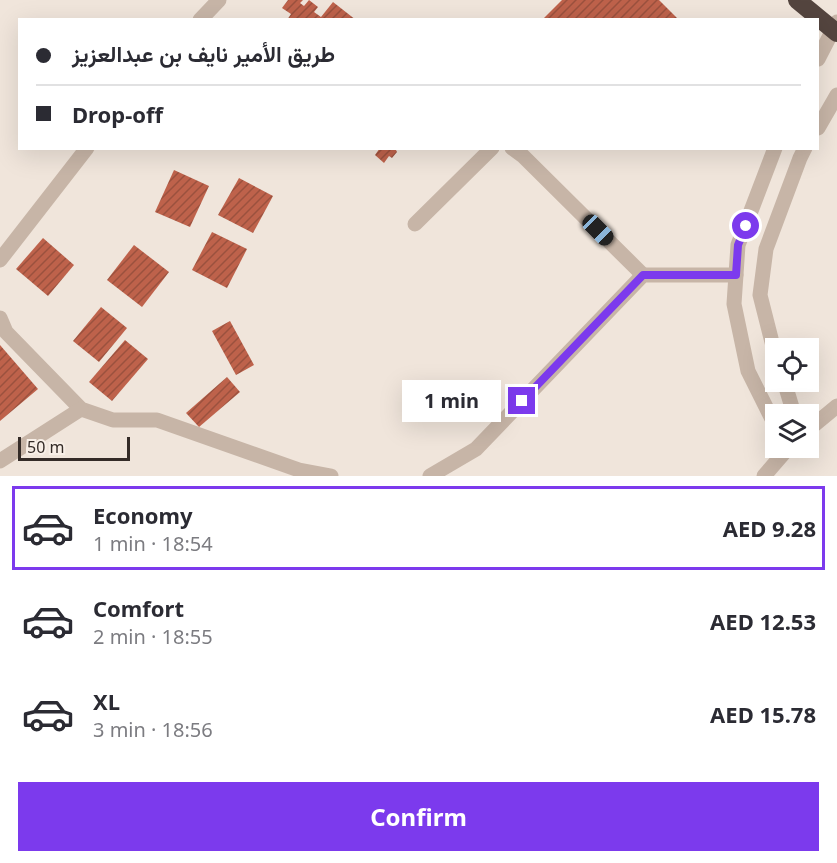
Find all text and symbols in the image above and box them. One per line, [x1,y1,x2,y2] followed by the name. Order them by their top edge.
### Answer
[72,38,335,68] text: طريق الأمير نايف بن عبدالعزيز
[72,99,163,129] text: Drop-off
[579,211,617,249] car
[732,212,759,239] route start
[765,338,819,458] map controls
[765,338,819,392] button: locate
[402,380,501,422] callout: 1 min
[424,387,479,414] text: 1 min
[508,387,535,414] route end
[765,404,819,458] button: layers
[18,434,130,462] scale bar
[27,436,64,458] text: 50 m
[93,500,192,530] text: Economy
[21,501,75,555] icon: car
[723,513,816,543] text: AED 9.28
[93,530,213,557] text: 1 min · 18:54
[93,593,184,623] text: Comfort
[21,594,75,648] icon: car
[710,606,816,636] text: AED 12.53
[93,623,213,650] text: 2 min · 18:55
[93,686,120,716] text: XL
[21,687,75,741] icon: car
[710,699,816,729] text: AED 15.78
[93,716,213,743] text: 3 min · 18:56
[18,782,819,851] button: Confirm

